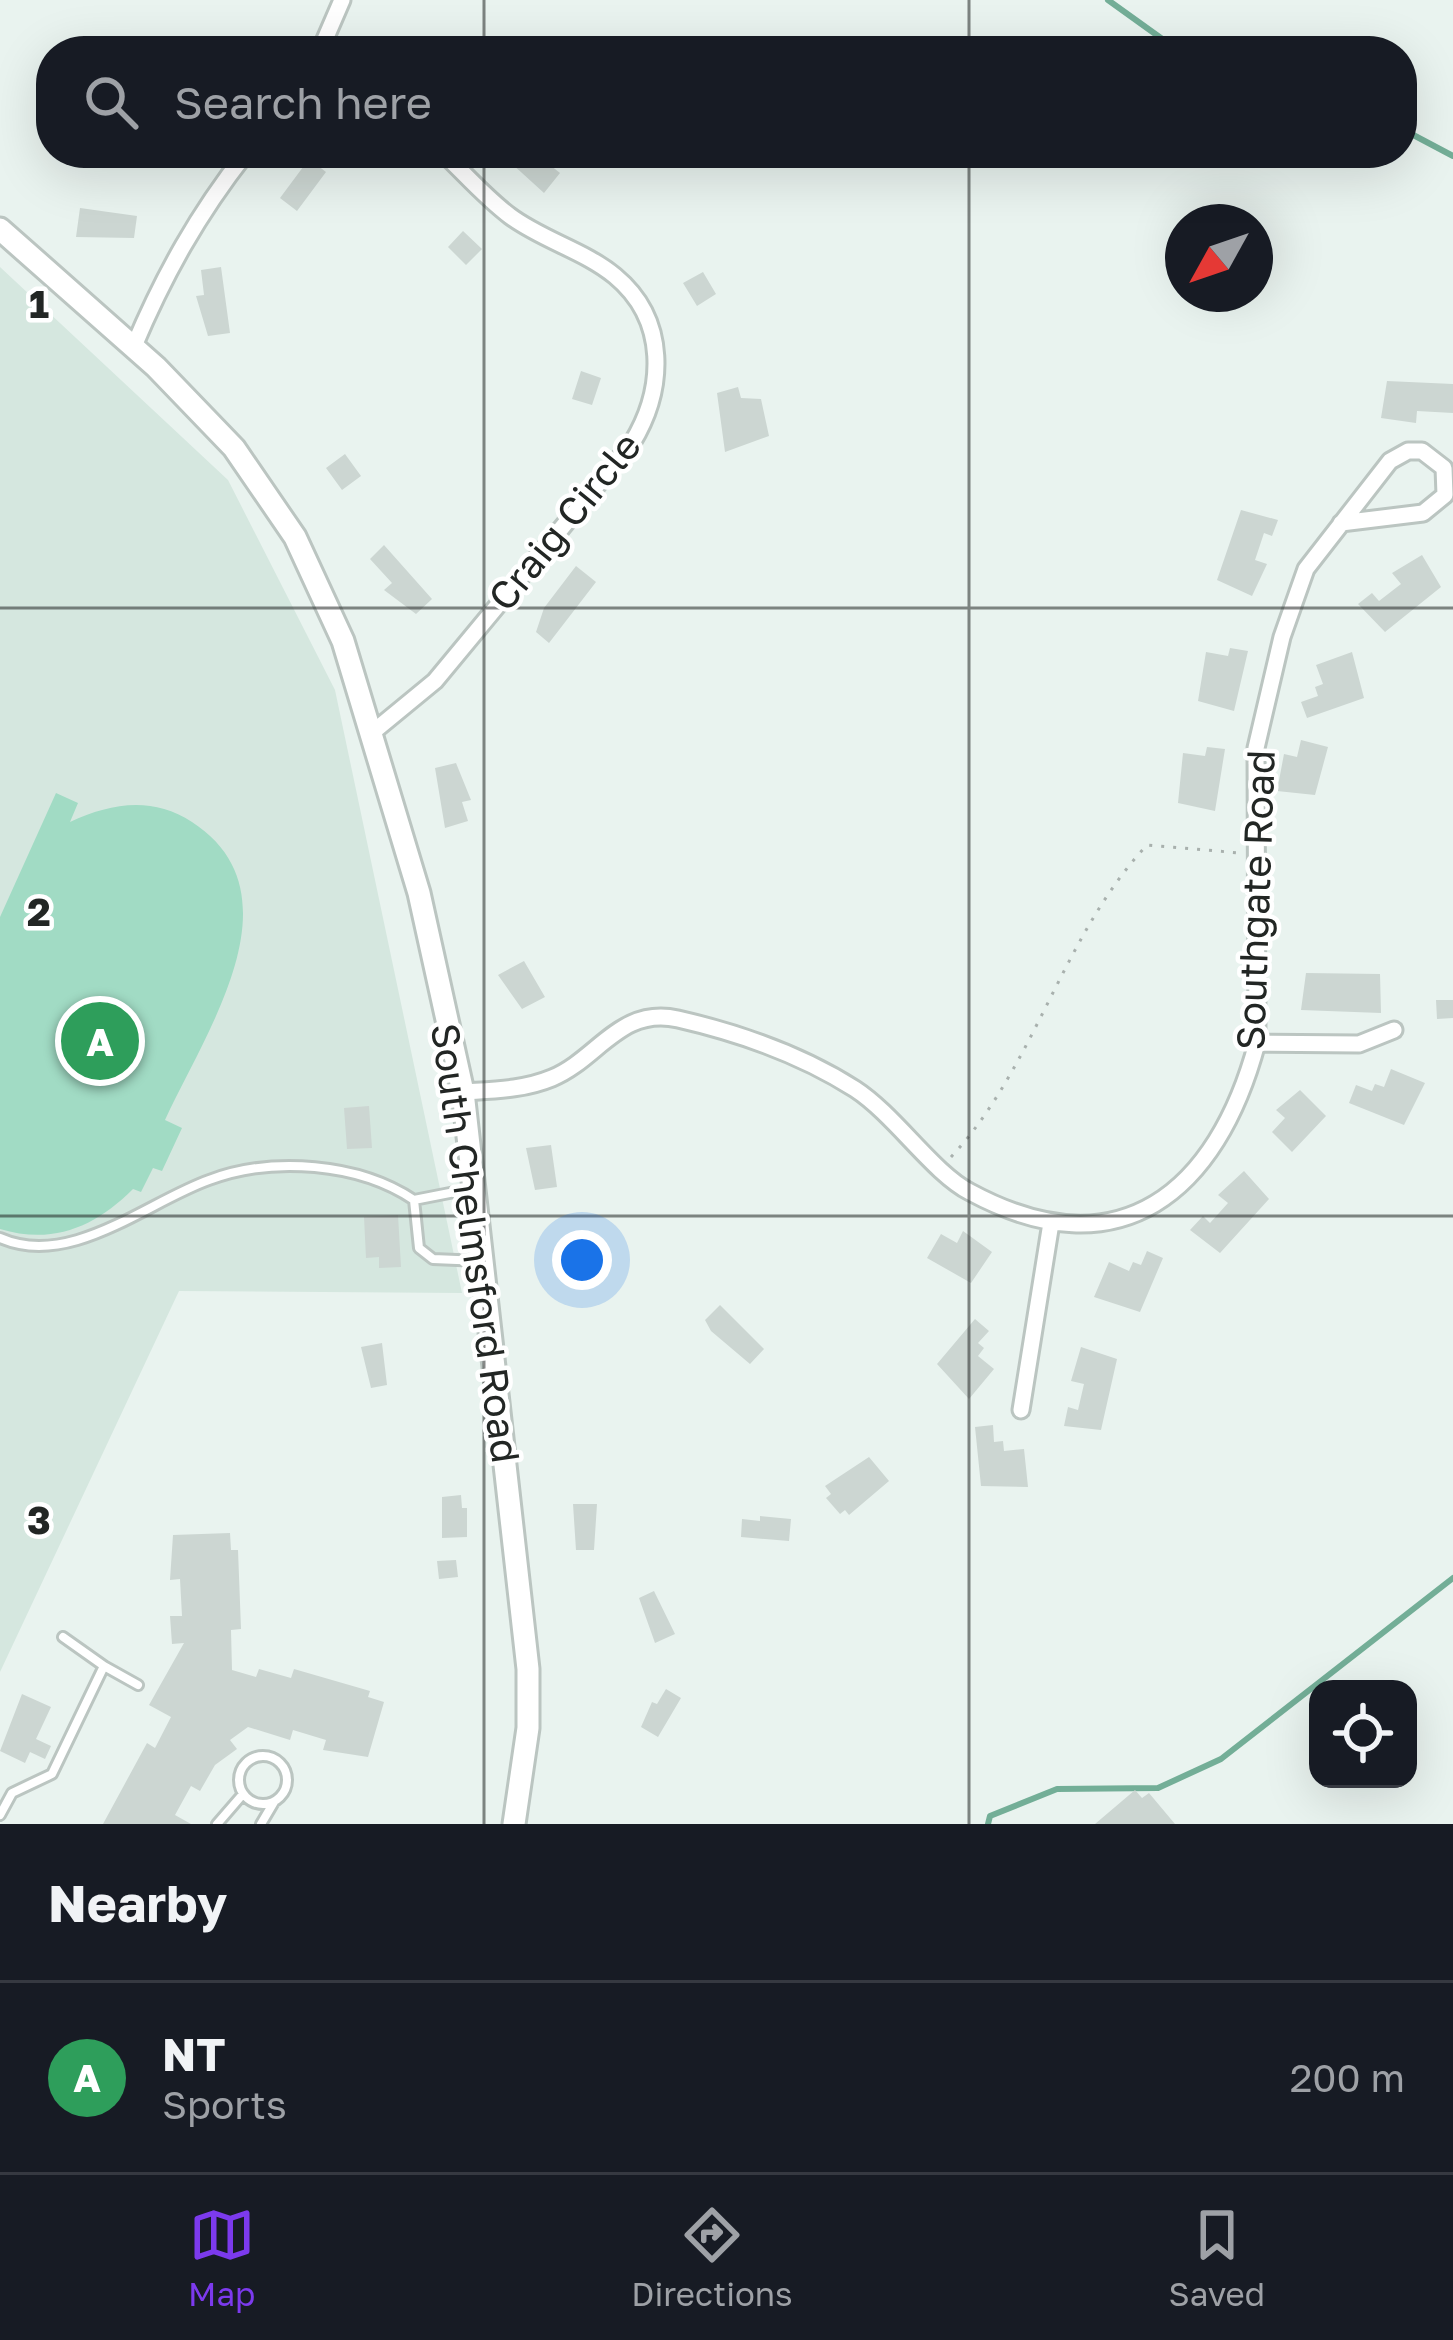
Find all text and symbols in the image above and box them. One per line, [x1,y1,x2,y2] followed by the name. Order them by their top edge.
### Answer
[36,36,1417,168] search box
[78,69,144,135] icon: search
[174,75,432,129] text: Search here
[1165,204,1273,312] north arrow
[29,280,49,327] text: 1
[478,423,650,619] street label: Craig Circle
[1226,749,1284,1051] street label: Southgate Road
[27,888,51,935] text: 2
[61,996,139,1086] pin: A
[422,1020,530,1466] street label: South Chelmsford Road
[552,1230,612,1290] your location
[27,1496,51,1543] text: 3
[1309,1680,1417,1788] map controls
[1309,1680,1417,1788] button: locate
[48,1872,227,1933] text: Nearby
[162,2027,225,2081] text: NT
[73,2054,101,2101] text: A
[1290,2054,1405,2101] text: 200 m
[162,2081,287,2128] text: Sports
[188,2202,255,2313] tab: Map
[631,2202,793,2313] tab: Directions
[1169,2202,1265,2313] tab: Saved

